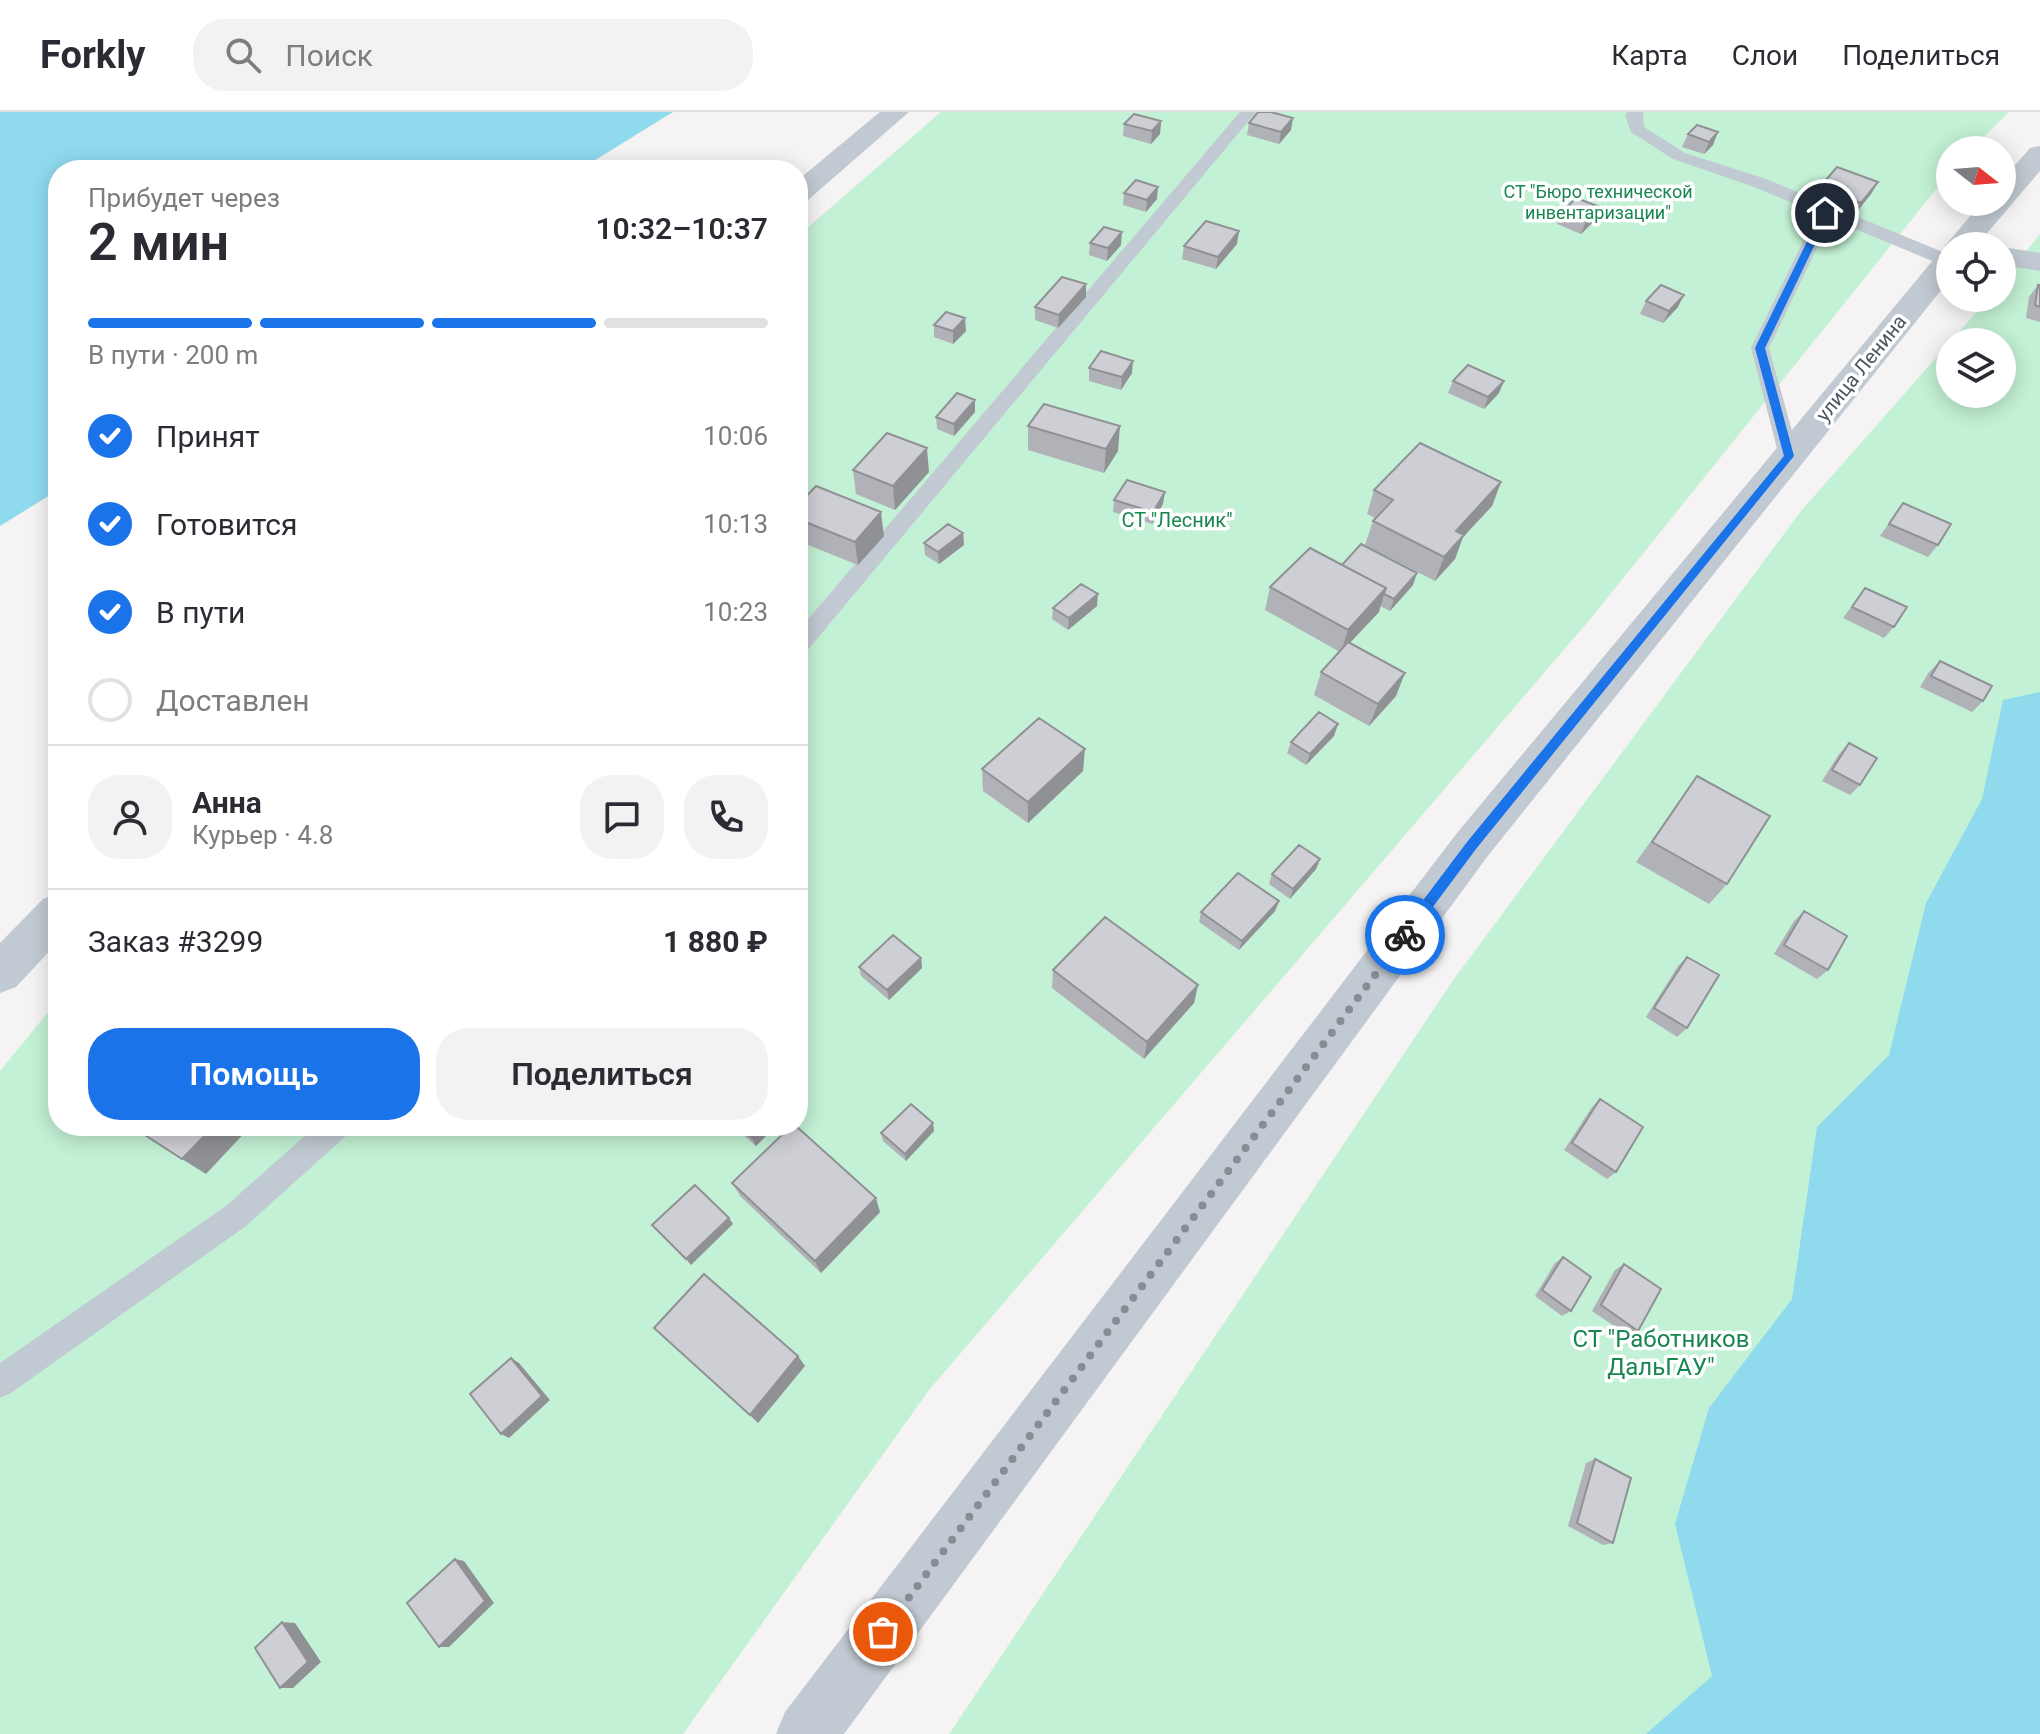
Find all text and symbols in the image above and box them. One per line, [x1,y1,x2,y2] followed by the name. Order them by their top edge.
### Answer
[193,19,753,91] search box
[40,33,145,77] text: Forkly
[221,33,265,77] icon: search
[285,38,373,73] text: Поиск
[1611,39,1688,72] text: Карта
[1732,39,1798,72] text: Слои
[1842,39,2000,72] text: Поделиться
[1936,136,2016,216] north arrow
[1936,136,2016,408] map controls
[1791,179,1859,247] pin
[1503,181,1693,223] park label: СТ "Бюро технической инвентаризации"
[88,183,280,213] text: Прибудет через
[1803,191,1847,235] icon: home
[595,211,768,246] text: 10:32–10:37
[88,212,229,273] text: 2 мин
[1936,232,2016,312] button: locate
[1811,310,1911,426] street label: улица Ленина
[1936,328,2016,408] button: layers
[88,340,258,370] text: В пути · 200 m
[88,414,132,458] icon: check
[156,419,260,454] text: Принят
[703,421,768,451] text: 10:06
[88,502,132,546] icon: check
[156,507,298,542] text: Готовится
[1121,508,1233,532] park label: СТ "Лесник"
[703,509,768,539] text: 10:13
[88,590,132,634] icon: check
[156,595,245,630] text: В пути
[703,597,768,627] text: 10:23
[156,683,310,718] text: Доставлен
[88,775,172,859] button: person
[580,775,664,859] button: chat
[684,775,768,859] button: phone
[192,785,262,820] text: Анна
[192,820,333,850] text: Курьер · 4.8
[1365,895,1445,975] courier
[1383,913,1427,957] icon: bike
[88,924,263,959] text: Заказ #3299
[663,924,768,959] text: 1 880 ₽
[88,1028,420,1120] button: Помощь
[436,1028,768,1120] button: Поделиться
[1573,1325,1749,1381] park label: СТ "Работников ДальГАУ"
[849,1598,917,1666] pin
[861,1610,905,1654] icon: bag

